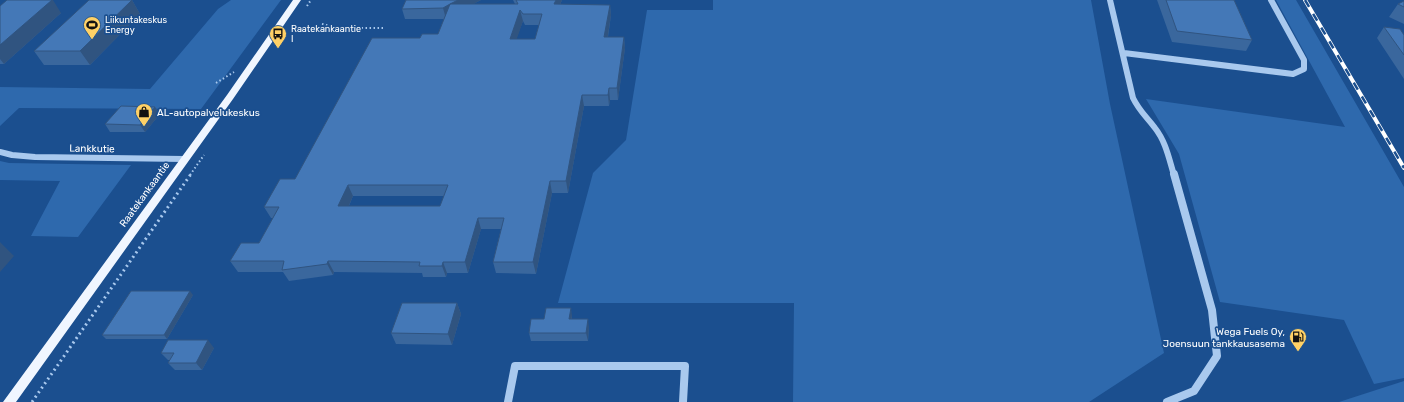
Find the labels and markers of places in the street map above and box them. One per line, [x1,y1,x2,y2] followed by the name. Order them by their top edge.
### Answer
[82,15,102,40] sports icon: Liikuntakeskus Energy
[105,15,167,35] place label: Liikuntakeskus Energy
[268,24,288,49] bus stop icon: Raatekankaantie I
[291,24,361,44] place label: Raatekankaantie I
[134,102,154,127] shop icon: AL-autopalvelukeskus
[157,107,260,119] place label: AL-autopalvelukeskus
[1163,326,1285,350] place label: Wega Fuels Oy, Joensuun tankkausasema
[1288,327,1308,352] fuel station icon: Wega Fuels Oy, Joensuun tankkausasema

